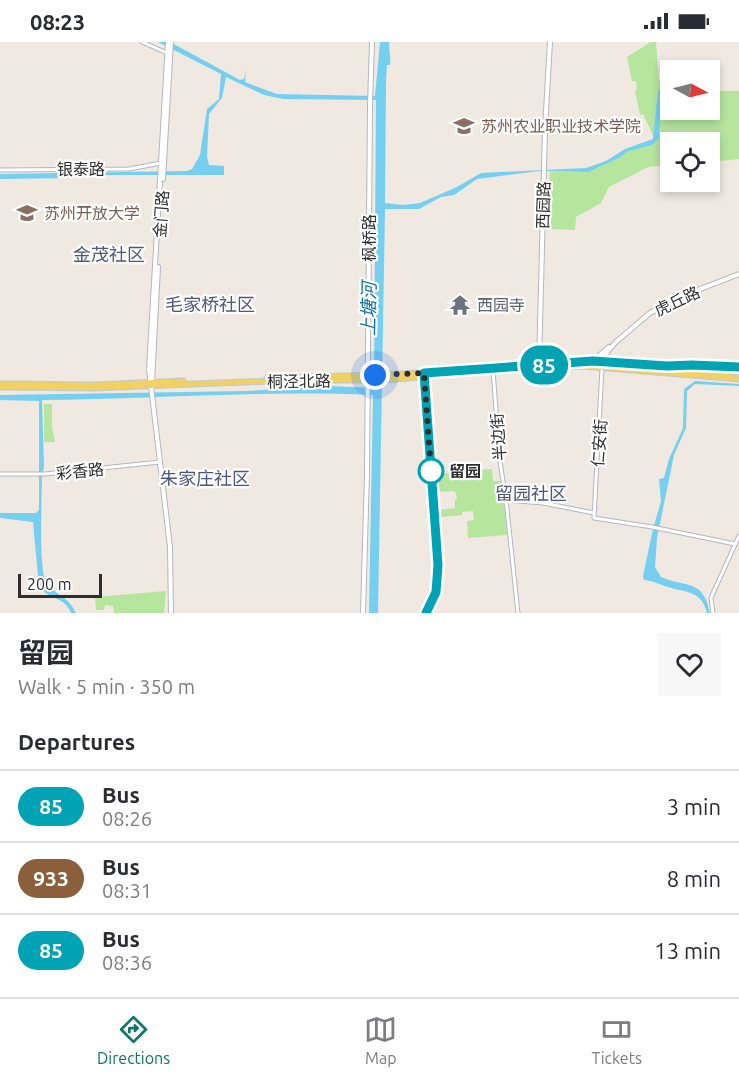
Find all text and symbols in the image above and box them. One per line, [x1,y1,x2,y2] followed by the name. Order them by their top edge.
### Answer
[30,9,85,34] text: 08:23
[660,60,720,120] north arrow
[660,60,720,192] map controls
[452,114,476,138] school or university icon: 苏州农业职业技术学院
[481,117,641,135] place label: 苏州农业职业技术学院
[660,132,720,192] button: locate
[57,160,105,178] street label: 银泰路
[533,181,553,229] street label: 西园路
[150,189,172,239] street label: 金门路
[15,201,39,225] school or university icon: 苏州开放大学
[44,204,140,222] place label: 苏州开放大学
[360,214,378,262] street label: 枫桥路
[73,244,145,264] district label: 金茂社区
[358,279,379,336] water label: 上塘河
[651,283,703,319] street label: 虎丘路
[448,293,472,317] temple icon: 西园寺
[165,294,255,314] district label: 毛家桥社区
[477,296,525,314] place label: 西园寺
[517,346,571,384] line badge: 85
[532,353,556,377] text: 85
[360,360,390,390] your location
[267,371,331,391] street label: 桐泾北路
[487,412,509,462] street label: 半边街
[588,418,610,468] street label: 仁安街
[418,458,444,484] marker: 留园
[55,460,105,482] street label: 彩香路
[449,462,481,480] place label: 留园
[160,468,250,488] district label: 朱家庄社区
[495,483,567,503] district label: 留园社区
[18,571,102,598] scale bar
[27,575,72,593] text: 200 m
[658,633,721,696] button: heart
[18,637,74,668] text: 留园
[18,675,195,698] text: Walk · 5 min · 350 m
[18,729,135,754] text: Departures
[102,782,140,807] text: Bus
[39,794,63,818] text: 85
[667,794,721,819] text: 3 min
[102,807,152,830] text: 08:26
[102,854,140,879] text: Bus
[33,866,69,890] text: 933
[667,866,721,891] text: 8 min
[102,879,152,902] text: 08:31
[102,926,140,951] text: Bus
[39,938,63,962] text: 85
[654,938,721,963] text: 13 min
[102,951,152,974] text: 08:36
[97,1013,170,1067] tab: Directions
[364,1013,397,1067] tab: Map
[591,1013,642,1067] tab: Tickets

